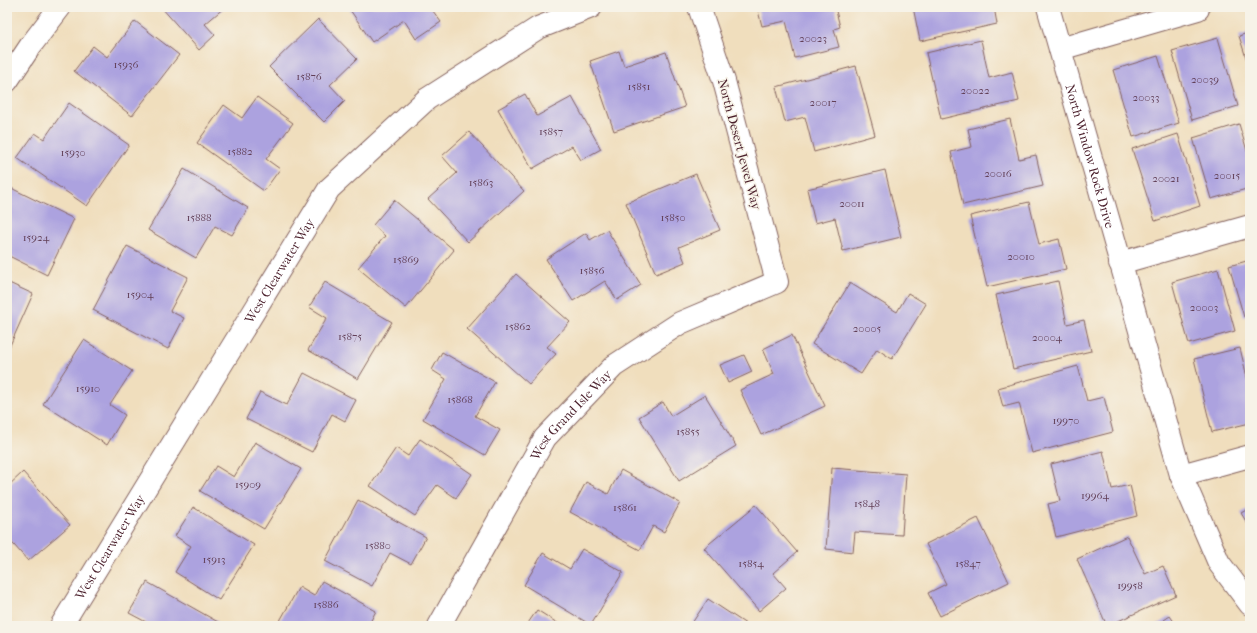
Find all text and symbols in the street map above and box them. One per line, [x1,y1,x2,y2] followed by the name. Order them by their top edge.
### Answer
[799,32,827,45] house number: 20023
[114,58,138,71] house number: 15936
[296,70,322,83] house number: 15876
[1191,73,1219,86] house number: 20039
[715,77,764,212] street label: North Desert Jewel Way
[628,80,650,93] house number: 15851
[1062,82,1118,231] street label: North Window Rock Drive
[960,84,990,97] house number: 20022
[1133,91,1159,104] house number: 20033
[810,96,836,109] house number: 20017
[539,125,563,138] house number: 15857
[227,145,253,158] house number: 15882
[61,146,86,159] house number: 15930
[984,167,1012,180] house number: 20016
[1214,169,1240,182] house number: 20015
[1152,172,1180,185] house number: 20021
[469,176,493,189] house number: 15863
[839,197,865,210] house number: 20011
[186,211,212,224] house number: 15888
[661,211,685,224] house number: 15850
[241,215,318,327] street label: West Clearwater Way
[23,231,50,244] house number: 15924
[1007,250,1035,263] house number: 20010
[393,253,419,266] house number: 15869
[580,264,604,277] house number: 15856
[127,288,154,301] house number: 15904
[1190,301,1218,314] house number: 20003
[505,320,531,333] house number: 15862
[853,322,882,335] house number: 20005
[338,330,362,343] house number: 15875
[1032,331,1063,344] house number: 20004
[527,366,615,464] street label: West Grand Isle Way
[76,382,100,395] house number: 15910
[447,393,473,406] house number: 15868
[1053,414,1079,427] house number: 19970
[676,425,700,438] house number: 15855
[235,478,261,491] house number: 15909
[1081,489,1109,502] house number: 19964
[72,491,149,603] street label: West Clearwater Way
[854,497,880,510] house number: 15848
[613,501,637,514] house number: 15861
[365,539,391,552] house number: 15880
[203,553,225,566] house number: 15913
[738,557,764,570] house number: 15854
[955,557,981,570] house number: 15847
[1117,579,1143,592] house number: 19958
[313,598,339,611] house number: 15886

